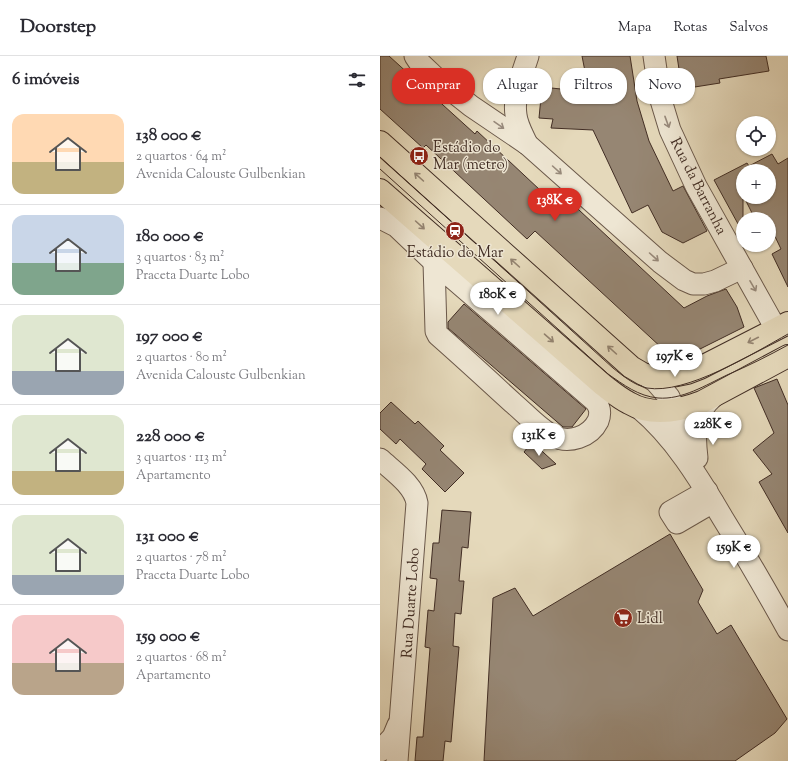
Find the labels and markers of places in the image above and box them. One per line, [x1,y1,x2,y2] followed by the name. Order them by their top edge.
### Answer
[433,138,508,176] place label: Estádio do Mar (metro)
[408,145,430,167] bus stop icon: Estádio do Mar (metro)
[522,188,588,222] pin: 138K €
[444,220,466,242] station icon: Estádio do Mar
[407,243,504,264] place label: Estádio do Mar
[465,282,531,316] pin: 180K €
[642,344,708,378] pin: 197K €
[680,412,746,446] pin: 228K €
[506,423,572,457] pin: 131K €
[701,535,767,569] pin: 159K €
[612,607,634,629] supermarket icon: Lidl
[637,609,663,630] place label: Lidl

